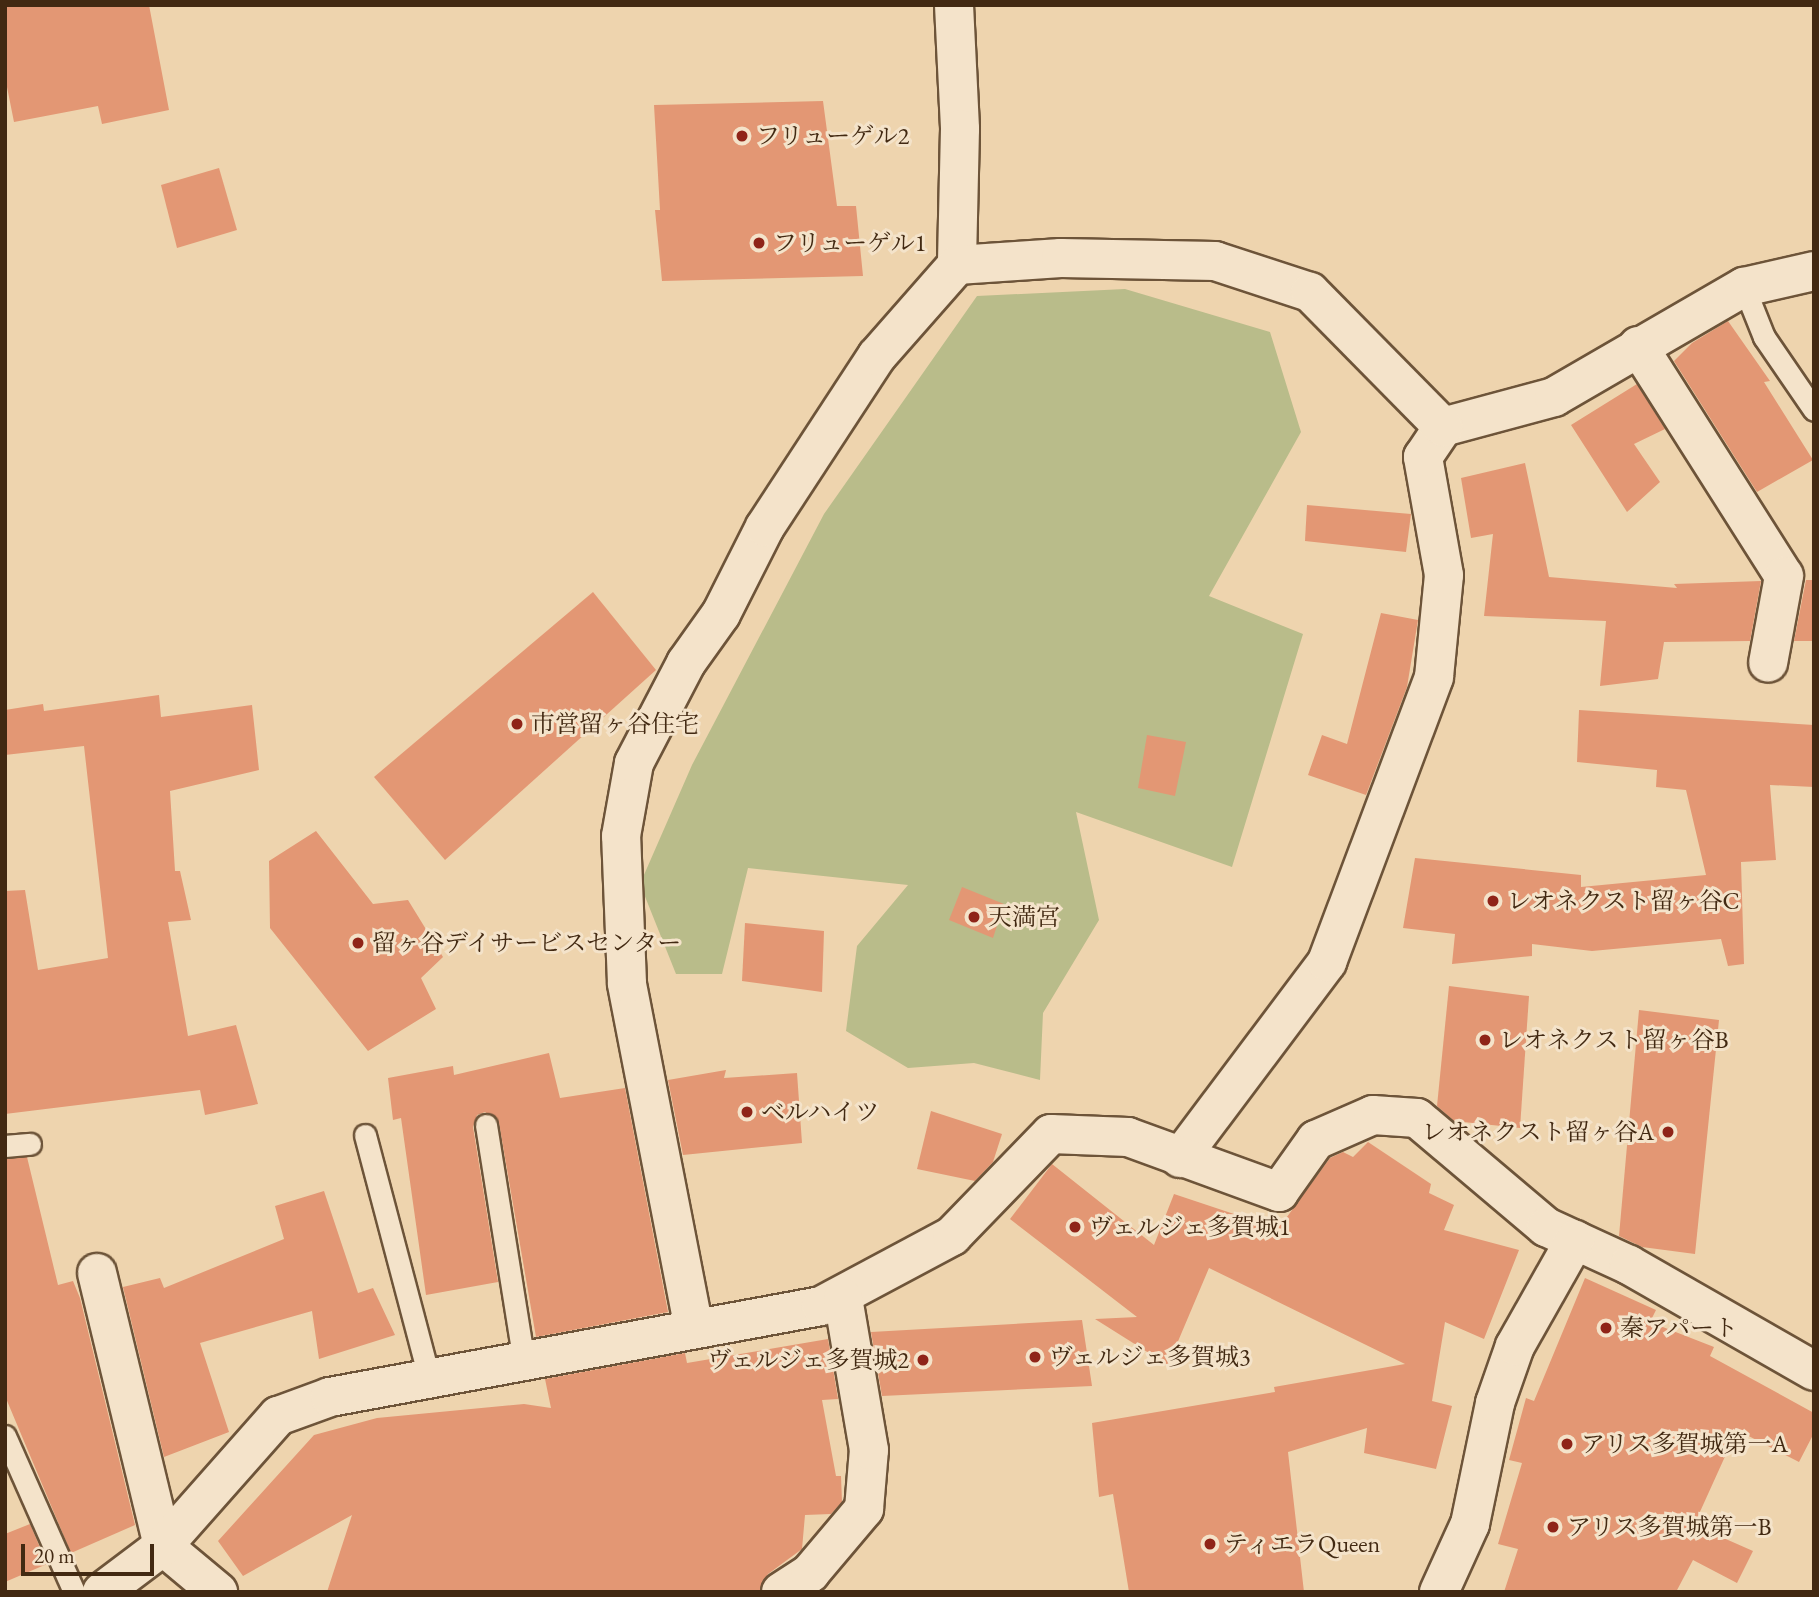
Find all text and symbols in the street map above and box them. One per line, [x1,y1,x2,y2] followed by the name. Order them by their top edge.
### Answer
[756,122,912,150] place label: フリューゲル2
[734,128,750,144] marker: フリューゲル2
[773,229,929,257] place label: フリューゲル1
[751,235,767,251] marker: フリューゲル1
[531,710,699,738] place label: 市営留ヶ谷住宅
[509,716,525,732] marker: 市営留ヶ谷住宅
[1507,887,1740,915] place label: レオネクスト留ヶ谷C
[1485,893,1501,909] marker: レオネクスト留ヶ谷C
[988,903,1060,931] place label: 天満宮
[966,909,982,925] marker: 天満宮
[372,929,684,957] place label: 留ヶ谷デイサービスセンター
[350,935,366,951] marker: 留ヶ谷デイサービスセンター
[1499,1026,1729,1054] place label: レオネクスト留ヶ谷B
[1477,1032,1493,1048] marker: レオネクスト留ヶ谷B
[761,1098,881,1126] place label: ベルハイツ
[739,1104,755,1120] marker: ベルハイツ
[1421,1118,1654,1146] place label: レオネクスト留ヶ谷A
[1660,1124,1676,1140] marker: レオネクスト留ヶ谷A
[1089,1213,1293,1241] place label: ヴェルジェ多賀城1
[1067,1219,1083,1235] marker: ヴェルジェ多賀城1
[1620,1314,1740,1342] place label: 秦アパート
[1598,1320,1614,1336] marker: 秦アパート
[1049,1343,1253,1371] place label: ヴェルジェ多賀城3
[705,1346,909,1374] place label: ヴェルジェ多賀城2
[1027,1349,1043,1365] marker: ヴェルジェ多賀城3
[915,1352,931,1368] marker: ヴェルジェ多賀城2
[1581,1430,1790,1458] place label: アリス多賀城第一A
[1559,1436,1575,1452] marker: アリス多賀城第一A
[1567,1513,1773,1541] place label: アリス多賀城第一B
[1545,1519,1561,1535] marker: アリス多賀城第一B
[24,1530,158,1574] scale bar
[1224,1530,1382,1558] place label: ティエラQueen
[1202,1536,1218,1552] marker: ティエラQueen
[34,1542,75,1569] text: 20 m

